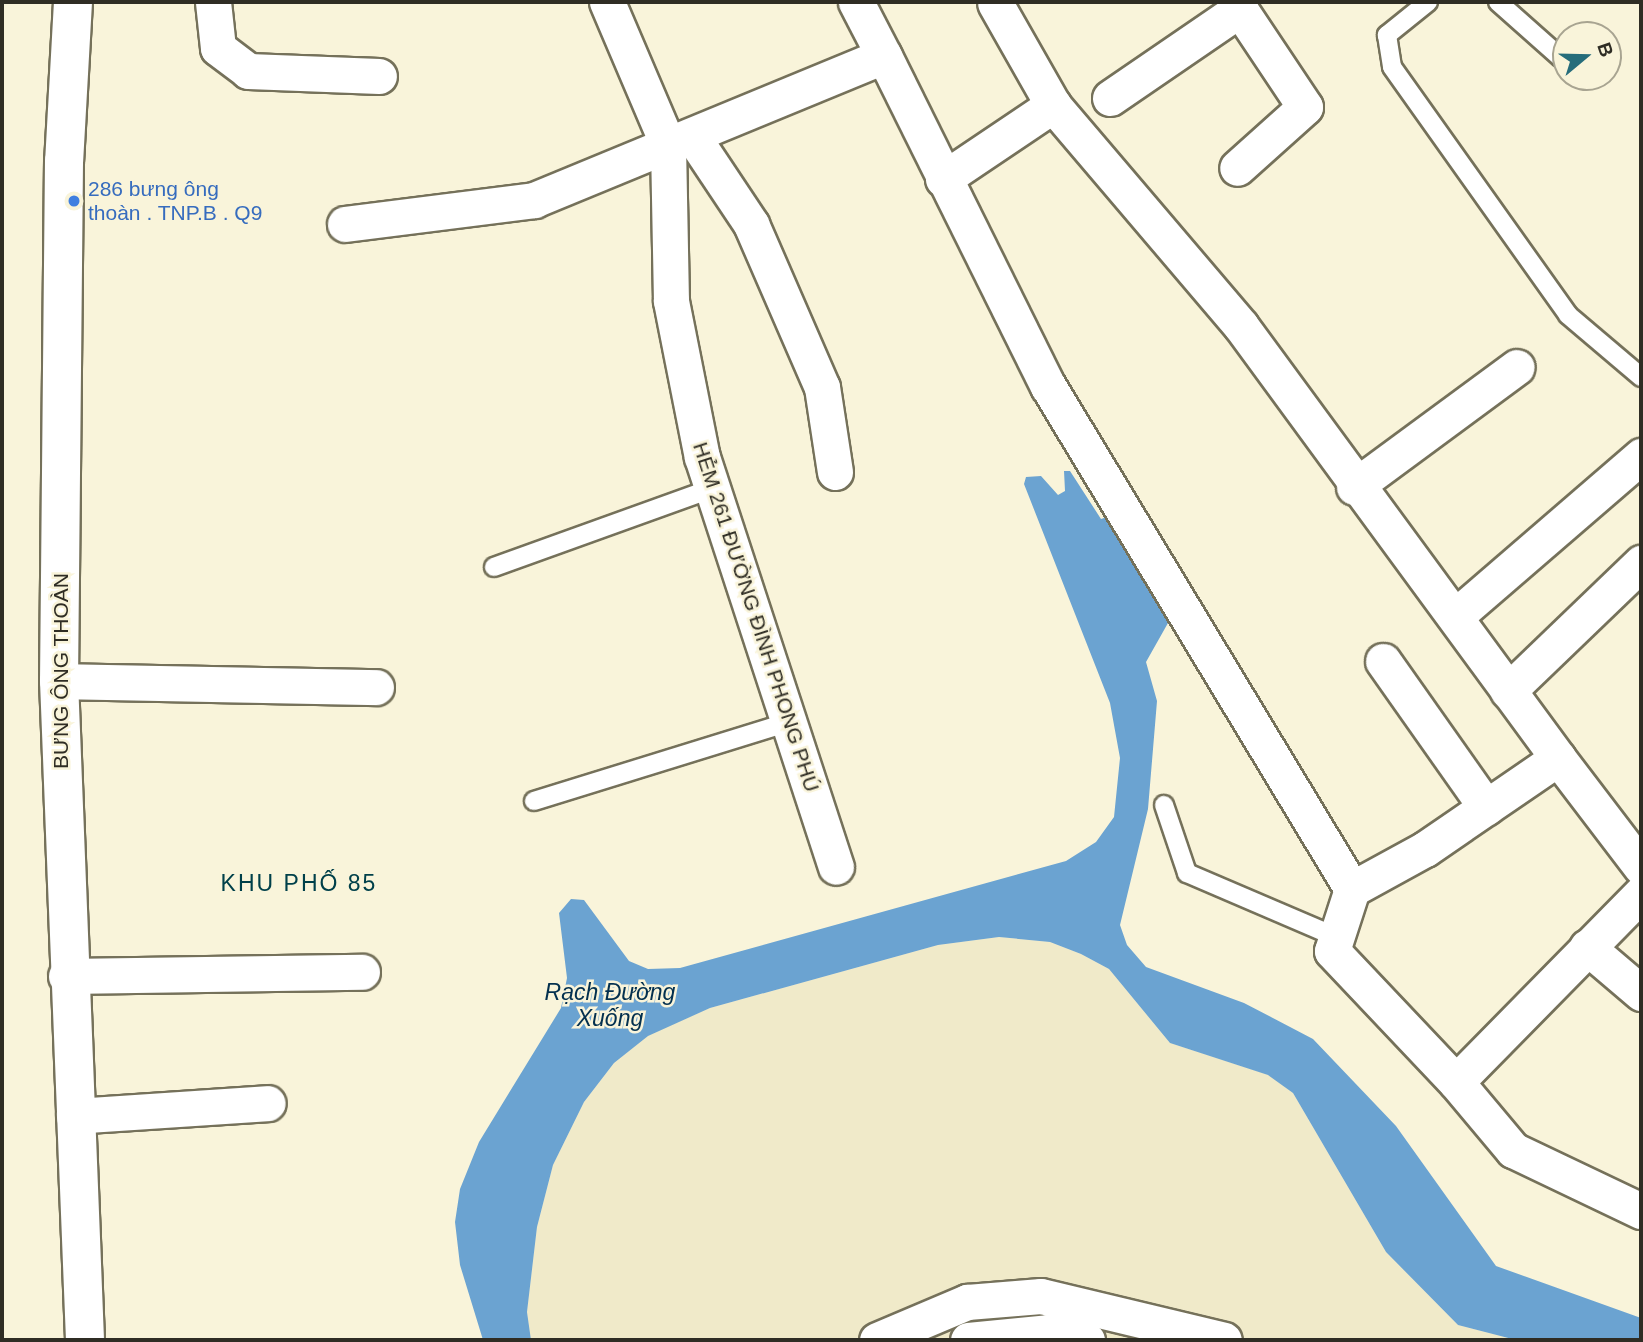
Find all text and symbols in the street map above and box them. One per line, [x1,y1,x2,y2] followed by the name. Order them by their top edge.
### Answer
[1552,21,1622,91] north arrow
[1593,40,1618,60] text: B
[88,176,263,226] place label: 286 bưng ông thoàn . TNP.B . Q9
[66,193,82,209] marker: 286 bưng ông thoàn . TNP.B . Q9
[687,439,825,795] street label: HẺM 261 ĐƯỜNG ĐÌNH PHONG PHÚ
[48,573,74,769] street label: BƯNG ÔNG THOÀN
[222,869,376,897] district label: KHU PHỐ 85
[545,978,675,1032] water label: Rạch Đường Xuống

